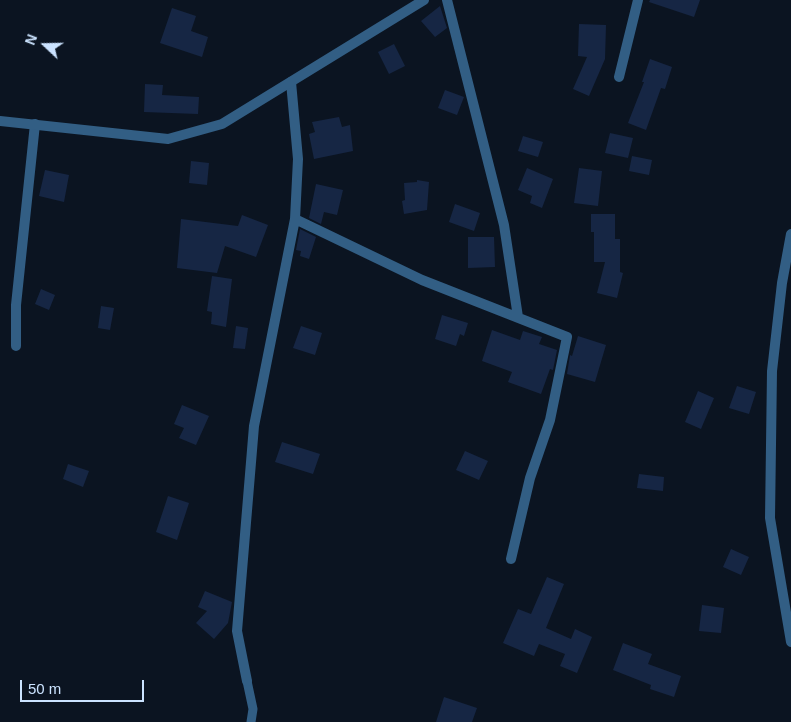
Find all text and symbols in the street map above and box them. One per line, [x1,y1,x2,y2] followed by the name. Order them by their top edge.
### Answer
[20,20,70,70] north arrow
[22,32,40,47] text: N
[22,670,146,702] scale bar
[28,680,61,697] text: 50 m

